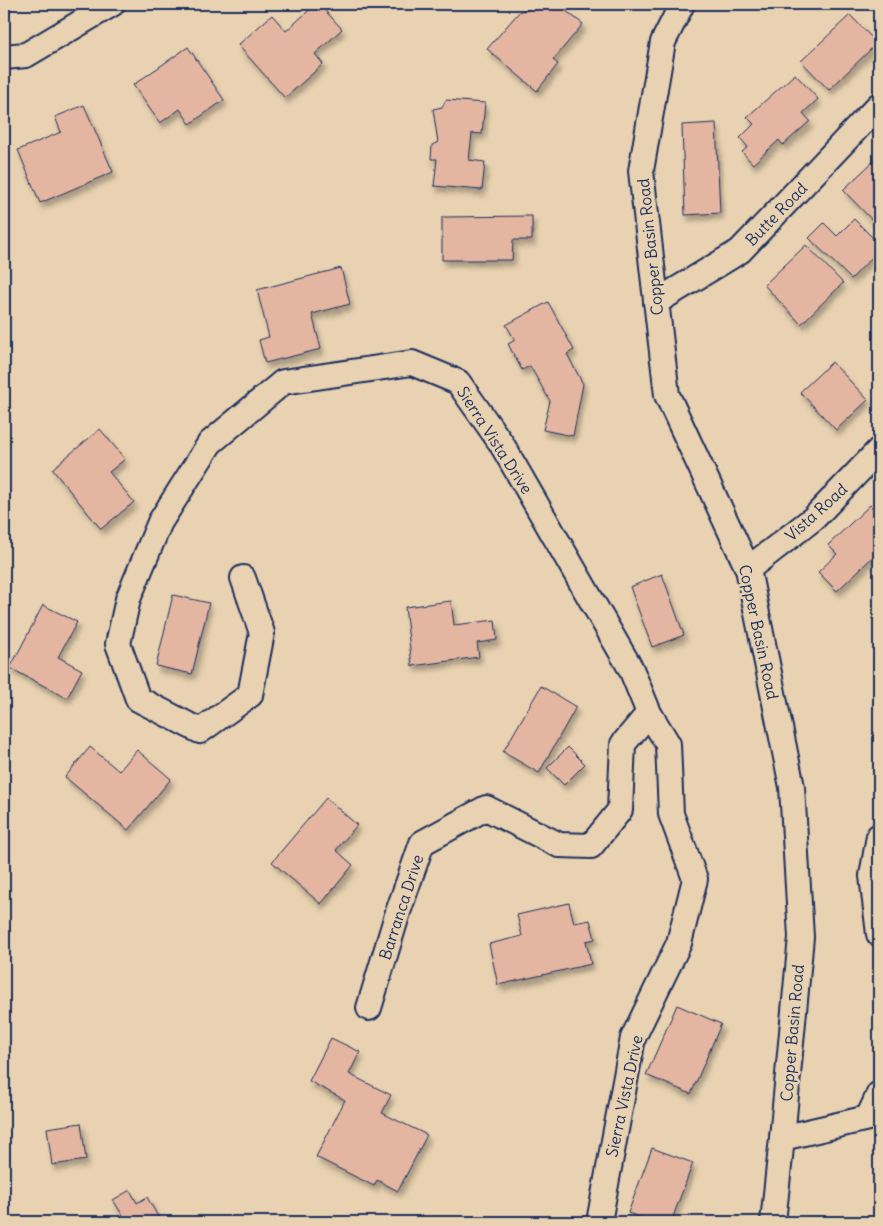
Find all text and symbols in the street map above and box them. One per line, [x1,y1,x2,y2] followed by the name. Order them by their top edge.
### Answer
[633,178,667,316] street label: Copper Basin Road
[741,178,811,250] street label: Butte Road
[453,383,537,497] street label: Sierra Vista Drive
[781,479,851,545] street label: Vista Road
[735,563,783,701] street label: Copper Basin Road
[375,852,427,962] street label: Barranca Drive
[776,964,808,1102] street label: Copper Basin Road
[601,1033,647,1159] street label: Sierra Vista Drive

